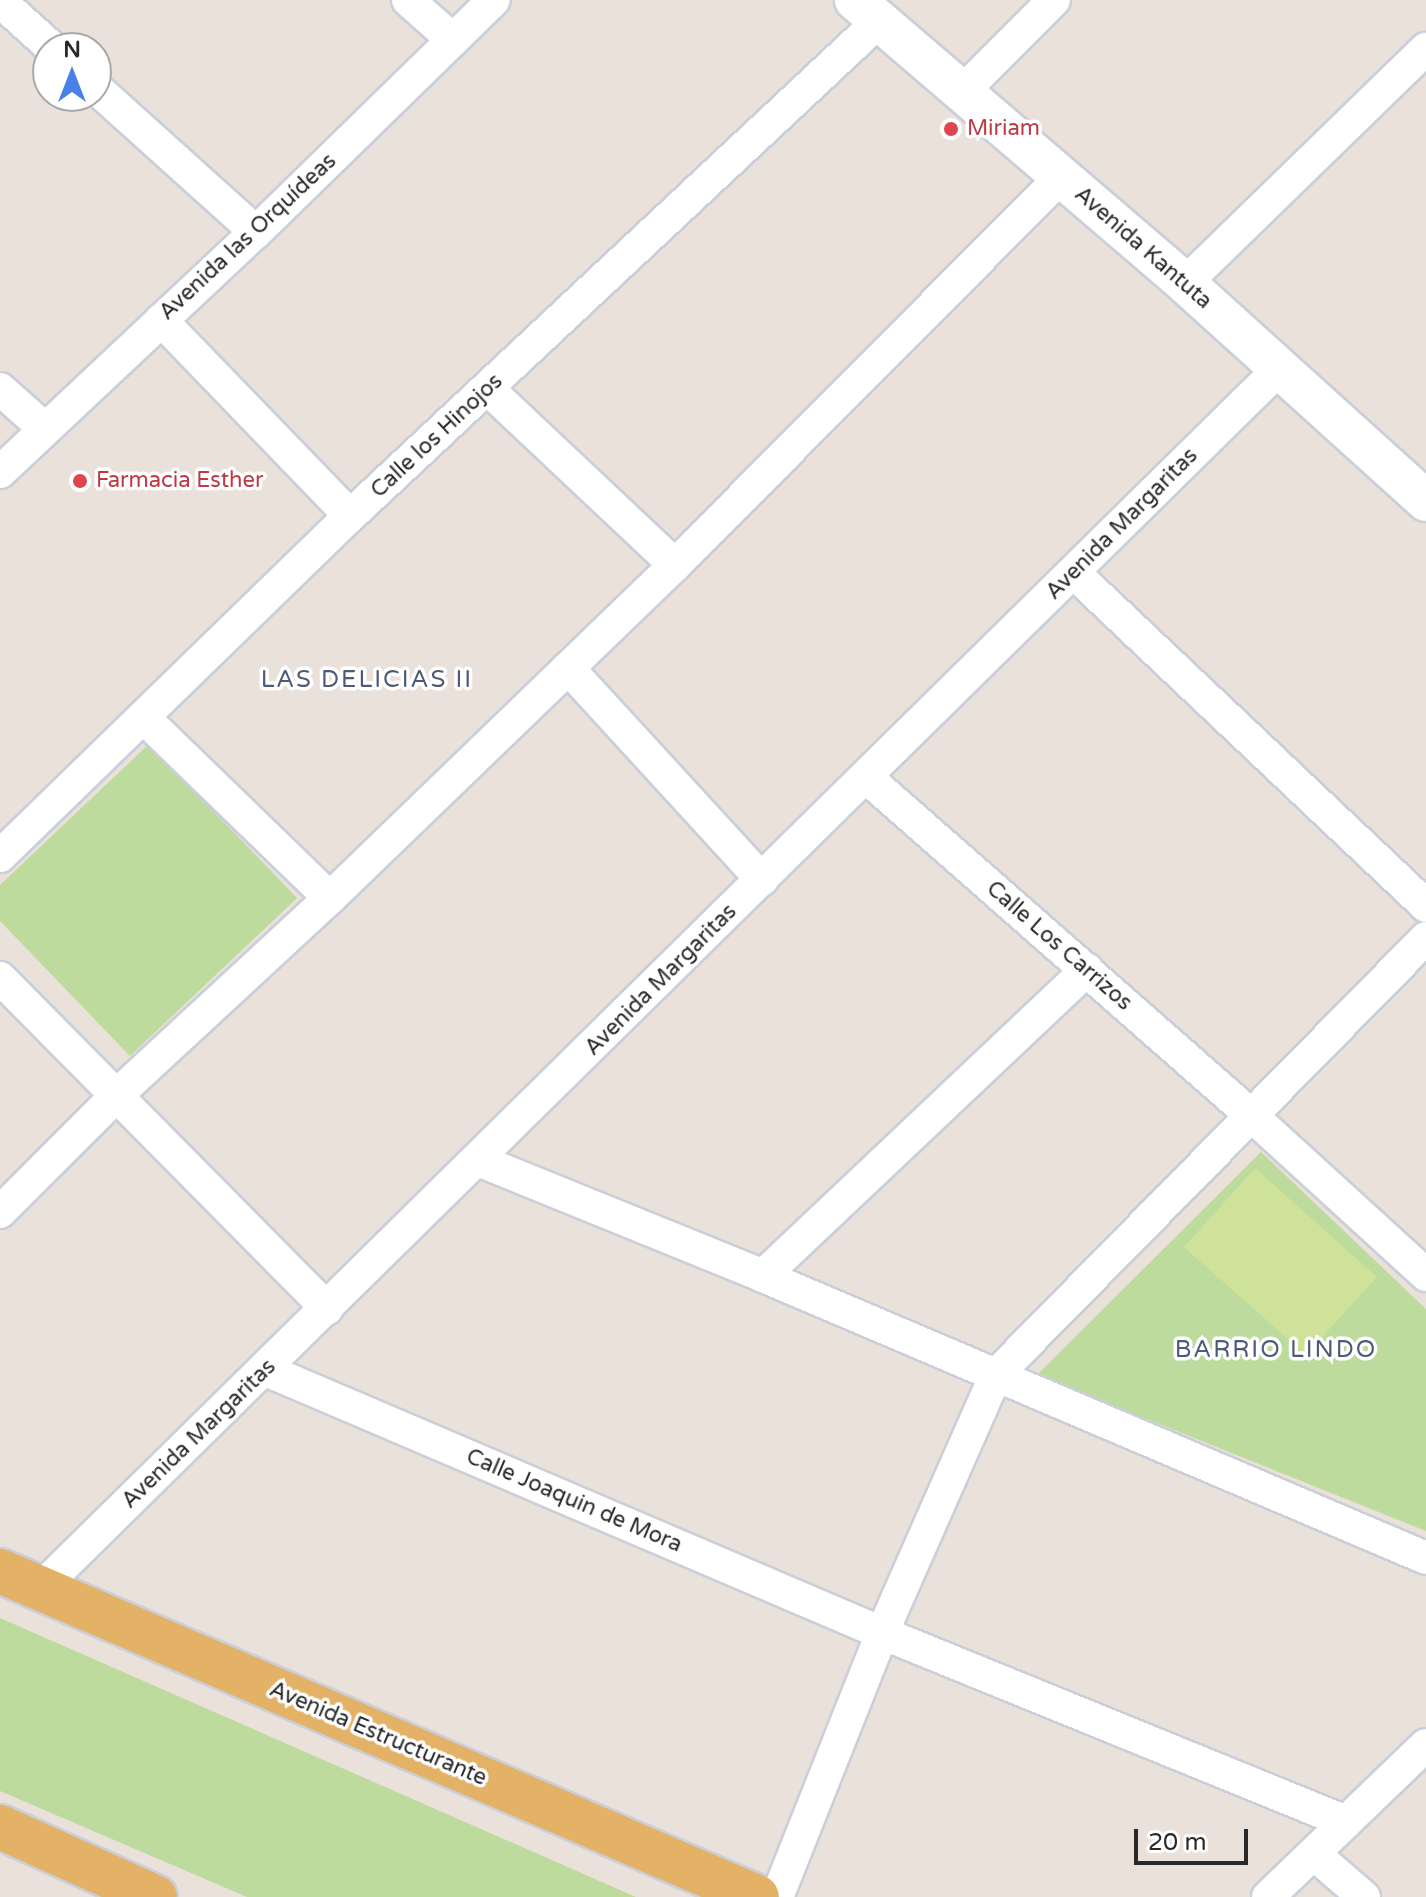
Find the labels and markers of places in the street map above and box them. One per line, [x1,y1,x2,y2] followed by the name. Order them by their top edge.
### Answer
[967,116,1040,142] place label: Miriam
[942,120,960,138] marker: Miriam
[96,468,263,494] place label: Farmacia Esther
[71,472,89,490] marker: Farmacia Esther

